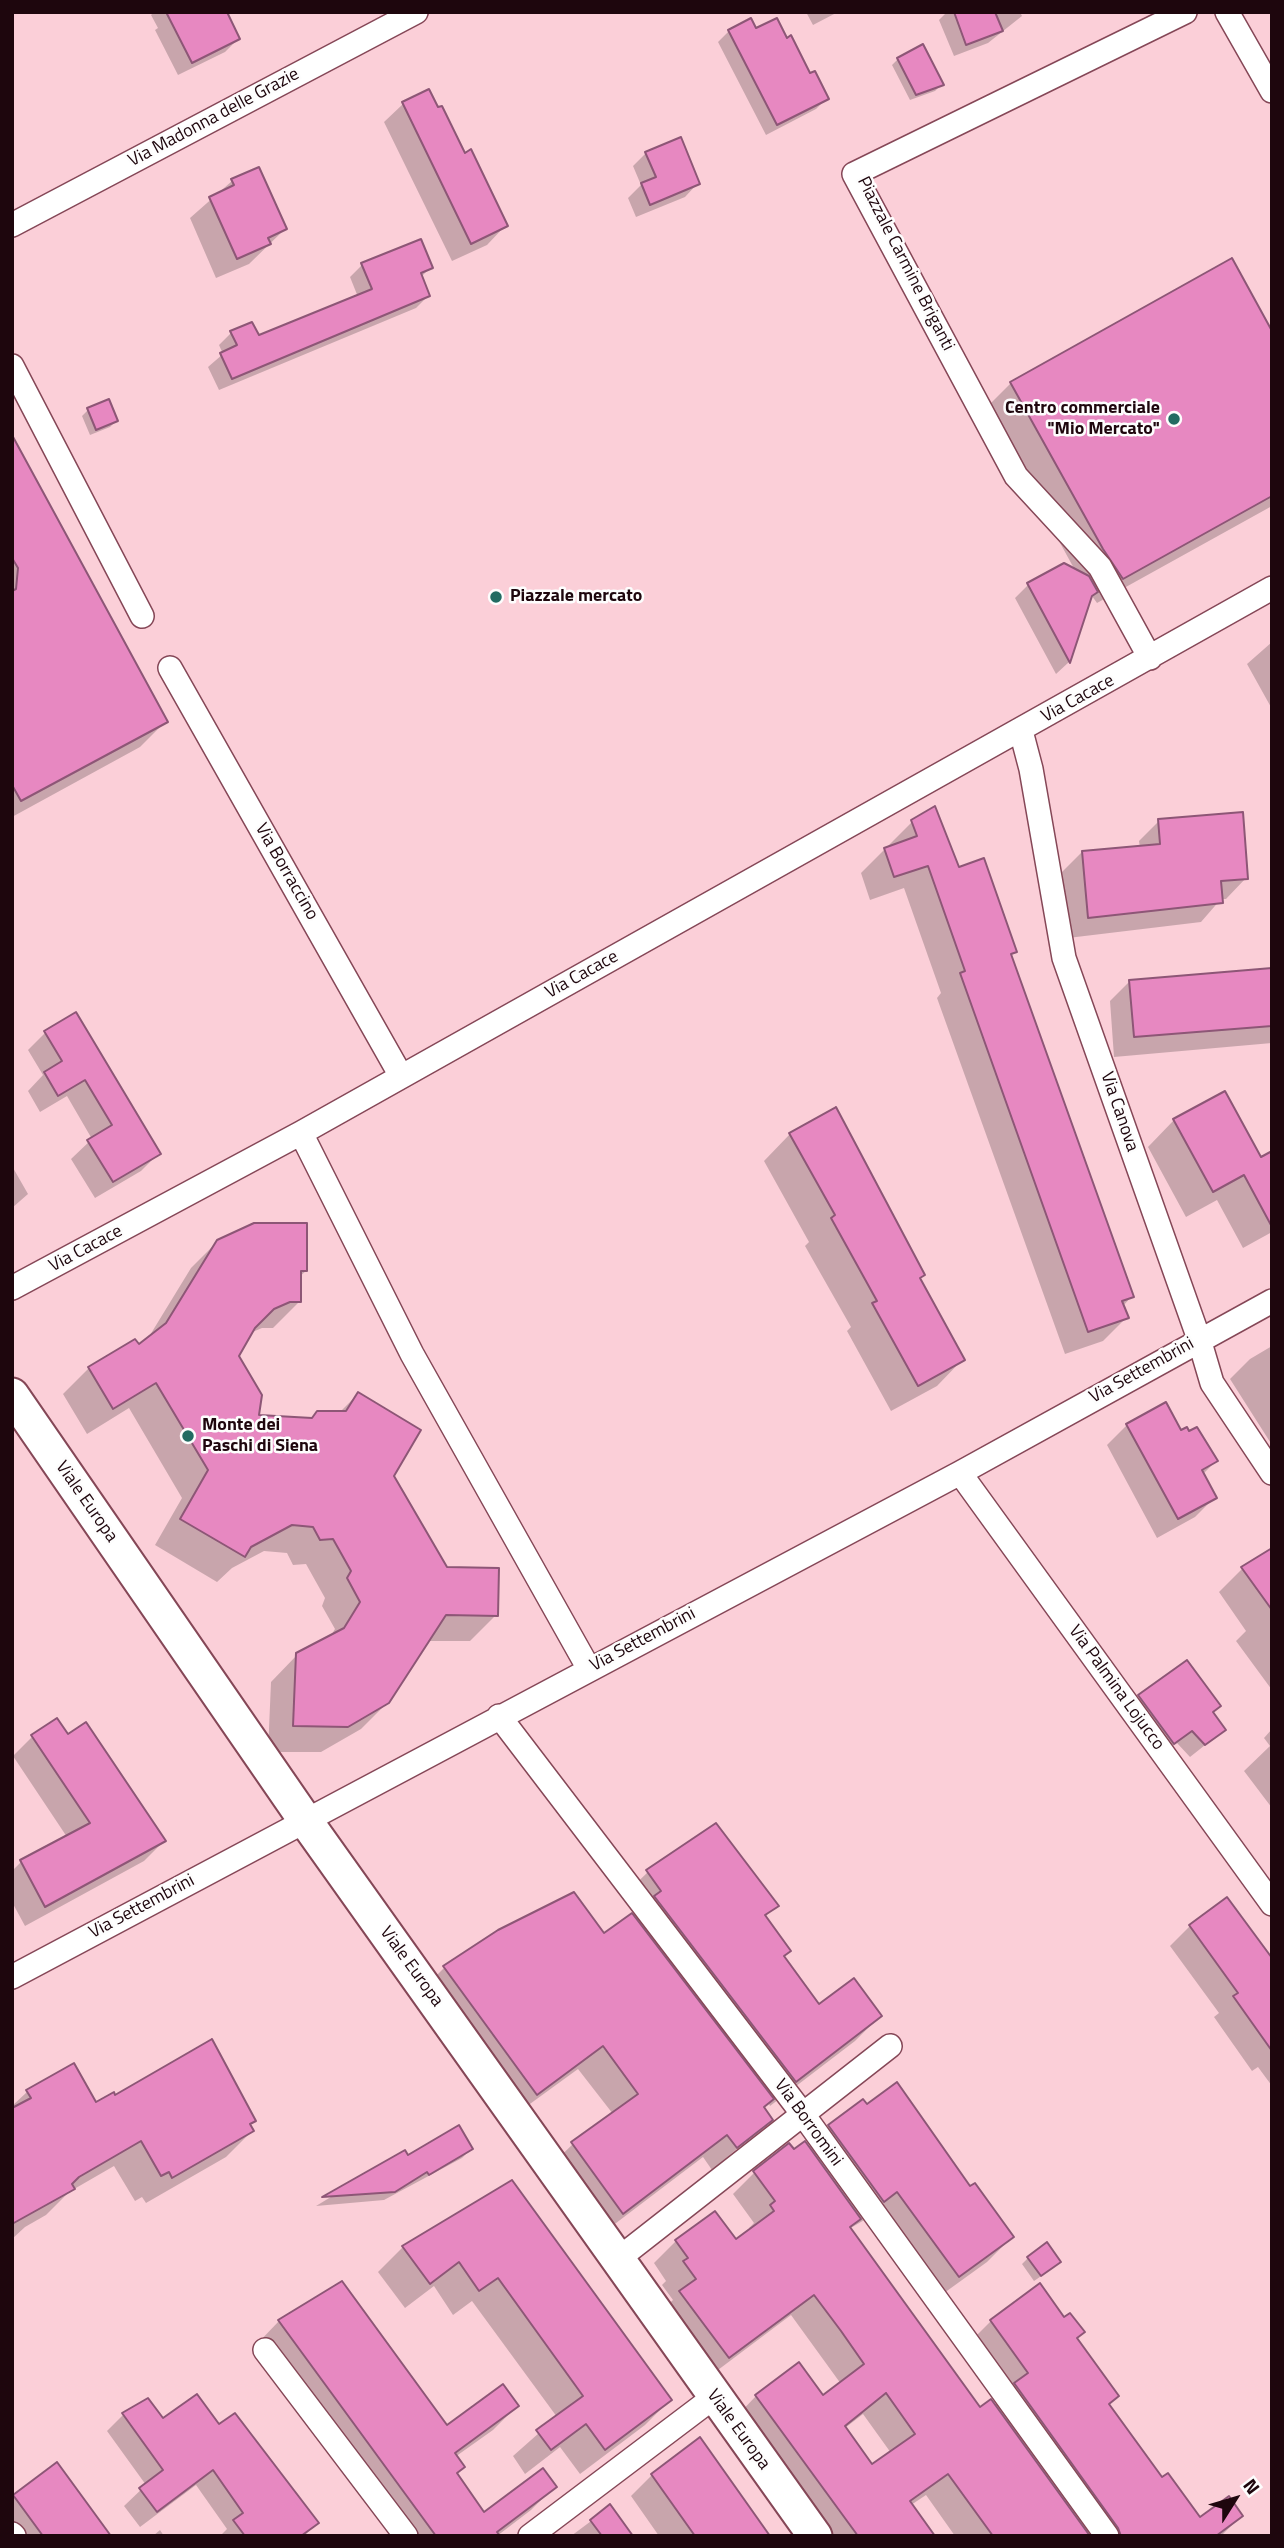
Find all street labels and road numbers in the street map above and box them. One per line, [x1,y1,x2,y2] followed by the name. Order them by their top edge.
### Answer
[125,64,303,172] street label: Via Madonna delle Grazie
[852,173,958,355] street label: Piazzale Carmine Briganti
[1038,670,1118,728] street label: Via Cacace
[250,820,322,924] street label: Via Borraccino
[542,946,622,1004] street label: Via Cacace
[1095,1069,1143,1155] street label: Via Canova
[46,1221,126,1277] street label: Via Cacace
[1086,1333,1198,1409] street label: Via Settembrini
[50,1457,122,1547] street label: Viale Europa
[587,1603,699,1677] street label: Via Settembrini
[1063,1621,1169,1755] street label: Via Palmina Lojucco
[86,1870,198,1944] street label: Via Settembrini
[375,1923,447,2011] street label: Viale Europa
[769,2075,847,2171] street label: Via Borromini
[702,2386,774,2474] street label: Viale Europa

